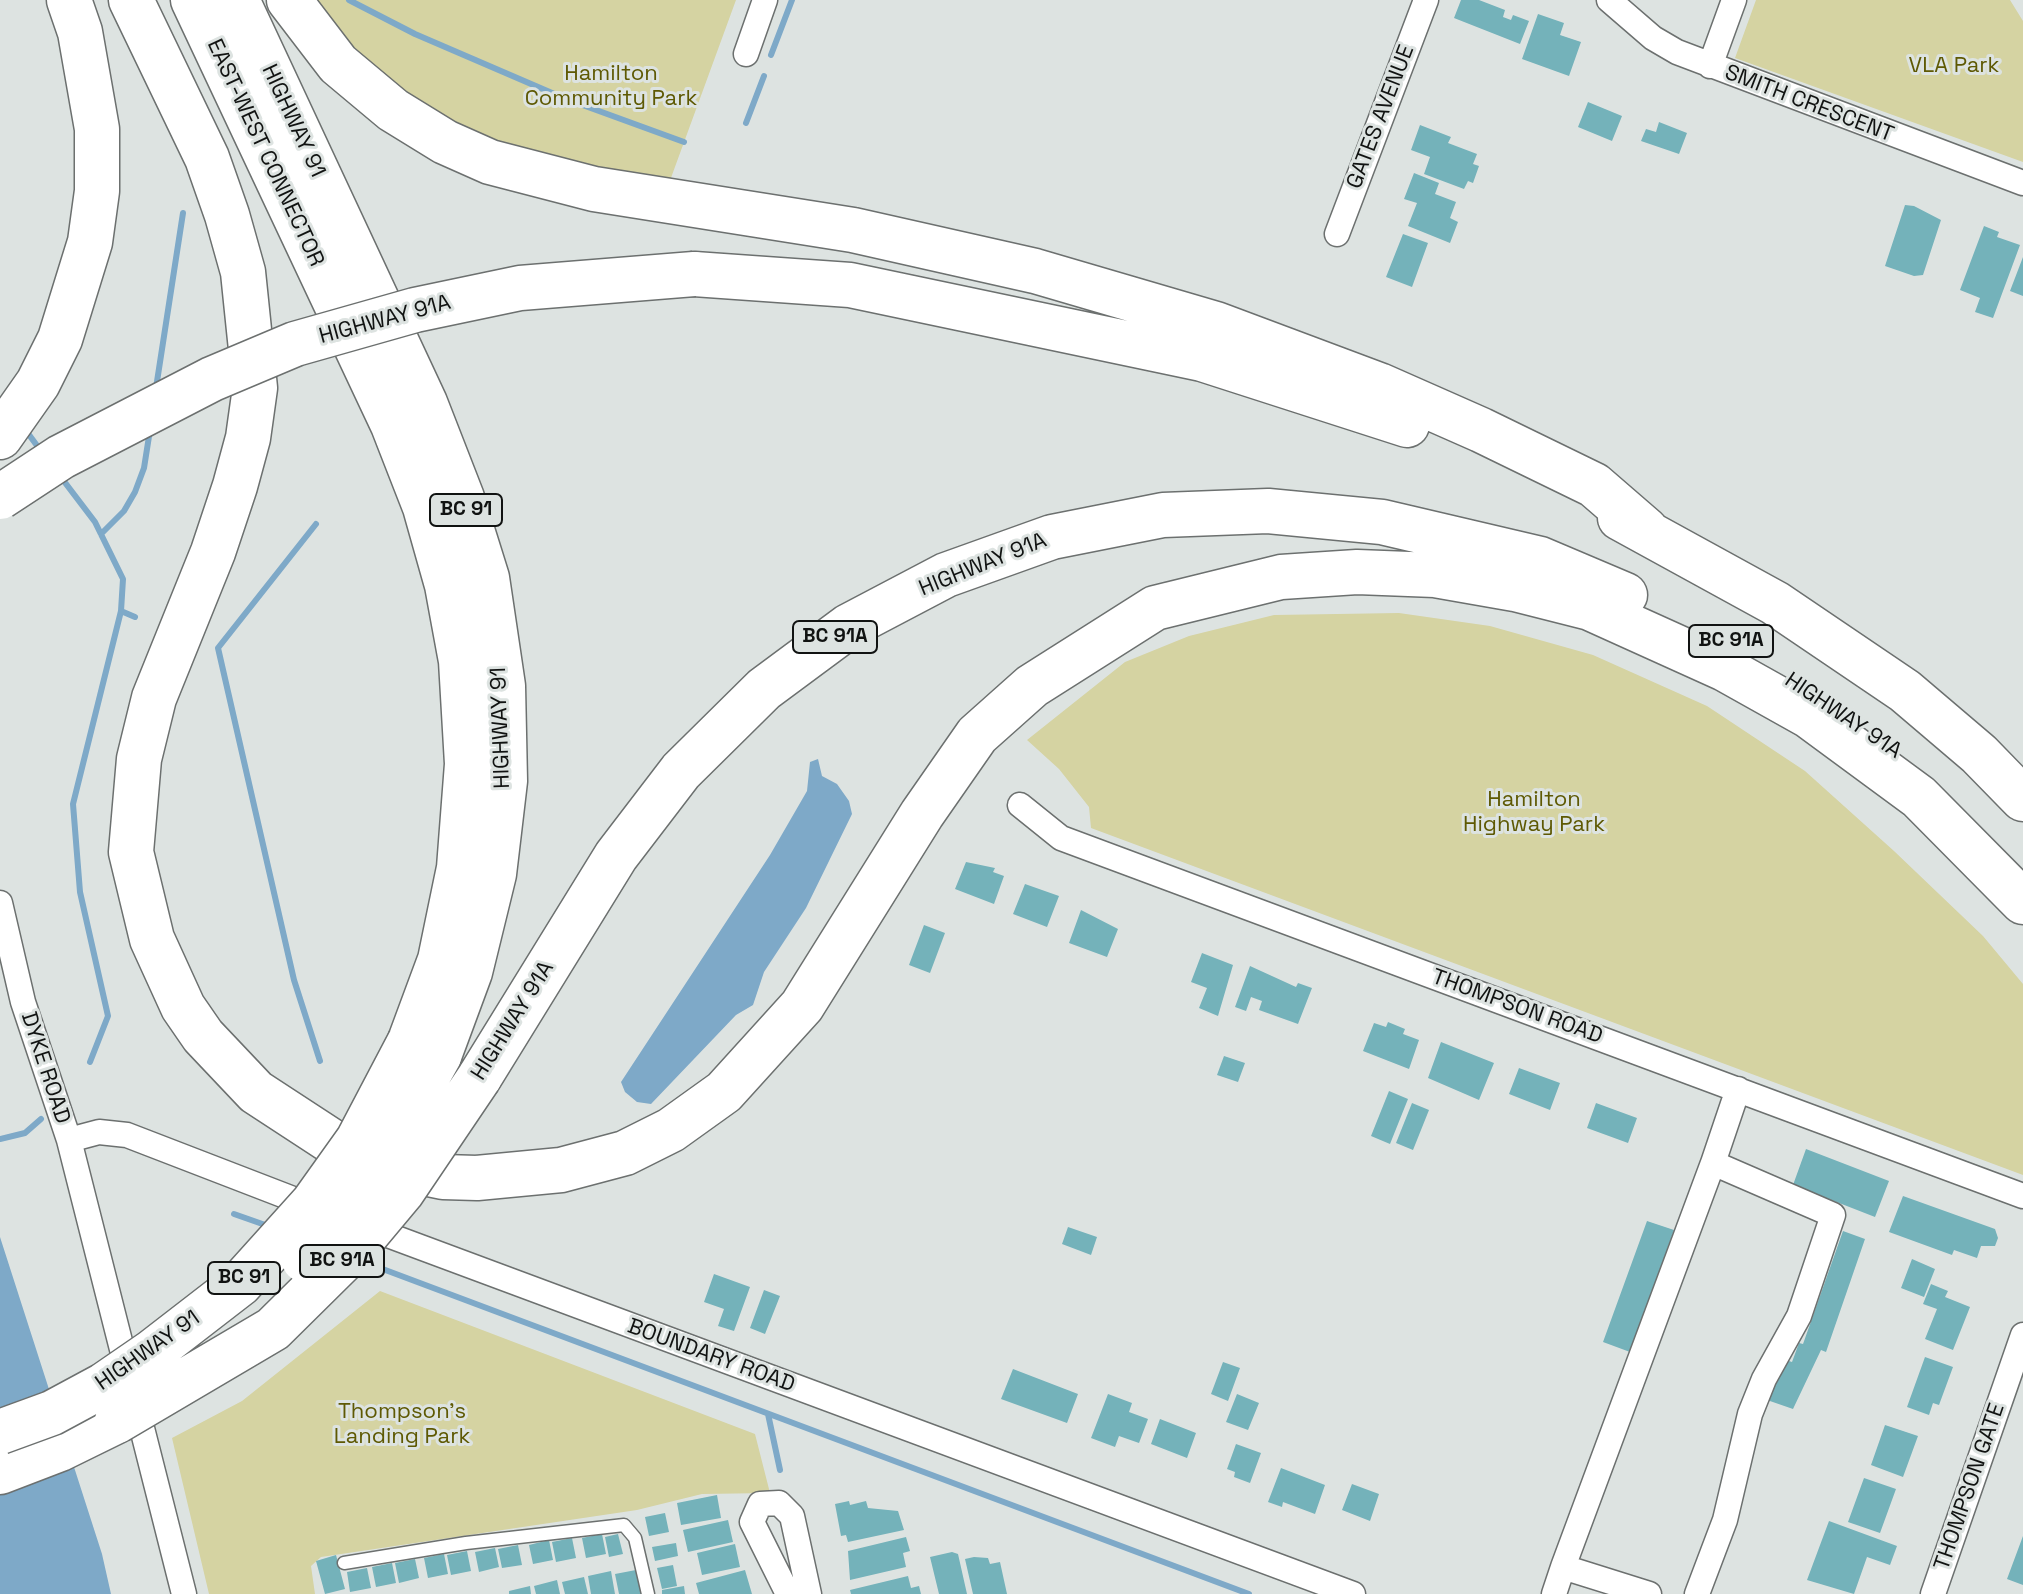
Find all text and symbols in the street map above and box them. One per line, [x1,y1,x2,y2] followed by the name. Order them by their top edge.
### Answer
[201,35,329,271] street label: EAST-WEST CONNECTOR
[1342,42,1420,192] street label: GATES AVENUE
[1909,53,1999,79] park label: VLA Park
[255,60,331,182] street label: HIGHWAY 91
[1721,60,1897,148] street label: SMITH CRESCENT
[525,61,697,112] park label: Hamilton Community Park
[316,290,454,350] street label: HIGHWAY 91A
[430,494,502,526] road number: BC 91
[915,527,1051,603] street label: HIGHWAY 91A
[793,621,877,653] road number: BC 91A
[1689,625,1773,657] road number: BC 91A
[486,667,516,789] street label: HIGHWAY 91
[1780,667,1906,765] street label: HIGHWAY 91A
[1463,787,1605,838] park label: Hamilton Highway Park
[466,957,560,1085] street label: HIGHWAY 91A
[1428,964,1606,1050] street label: THOMPSON ROAD
[15,1009,75,1127] street label: DYKE ROAD
[300,1245,384,1277] road number: BC 91A
[208,1262,280,1294] road number: BC 91
[91,1305,205,1397] street label: HIGHWAY 91
[624,1313,798,1399] street label: BOUNDARY ROAD
[334,1399,470,1450] park label: Thompson's Landing Park
[1929,1400,2011,1574] street label: THOMPSON GATE

